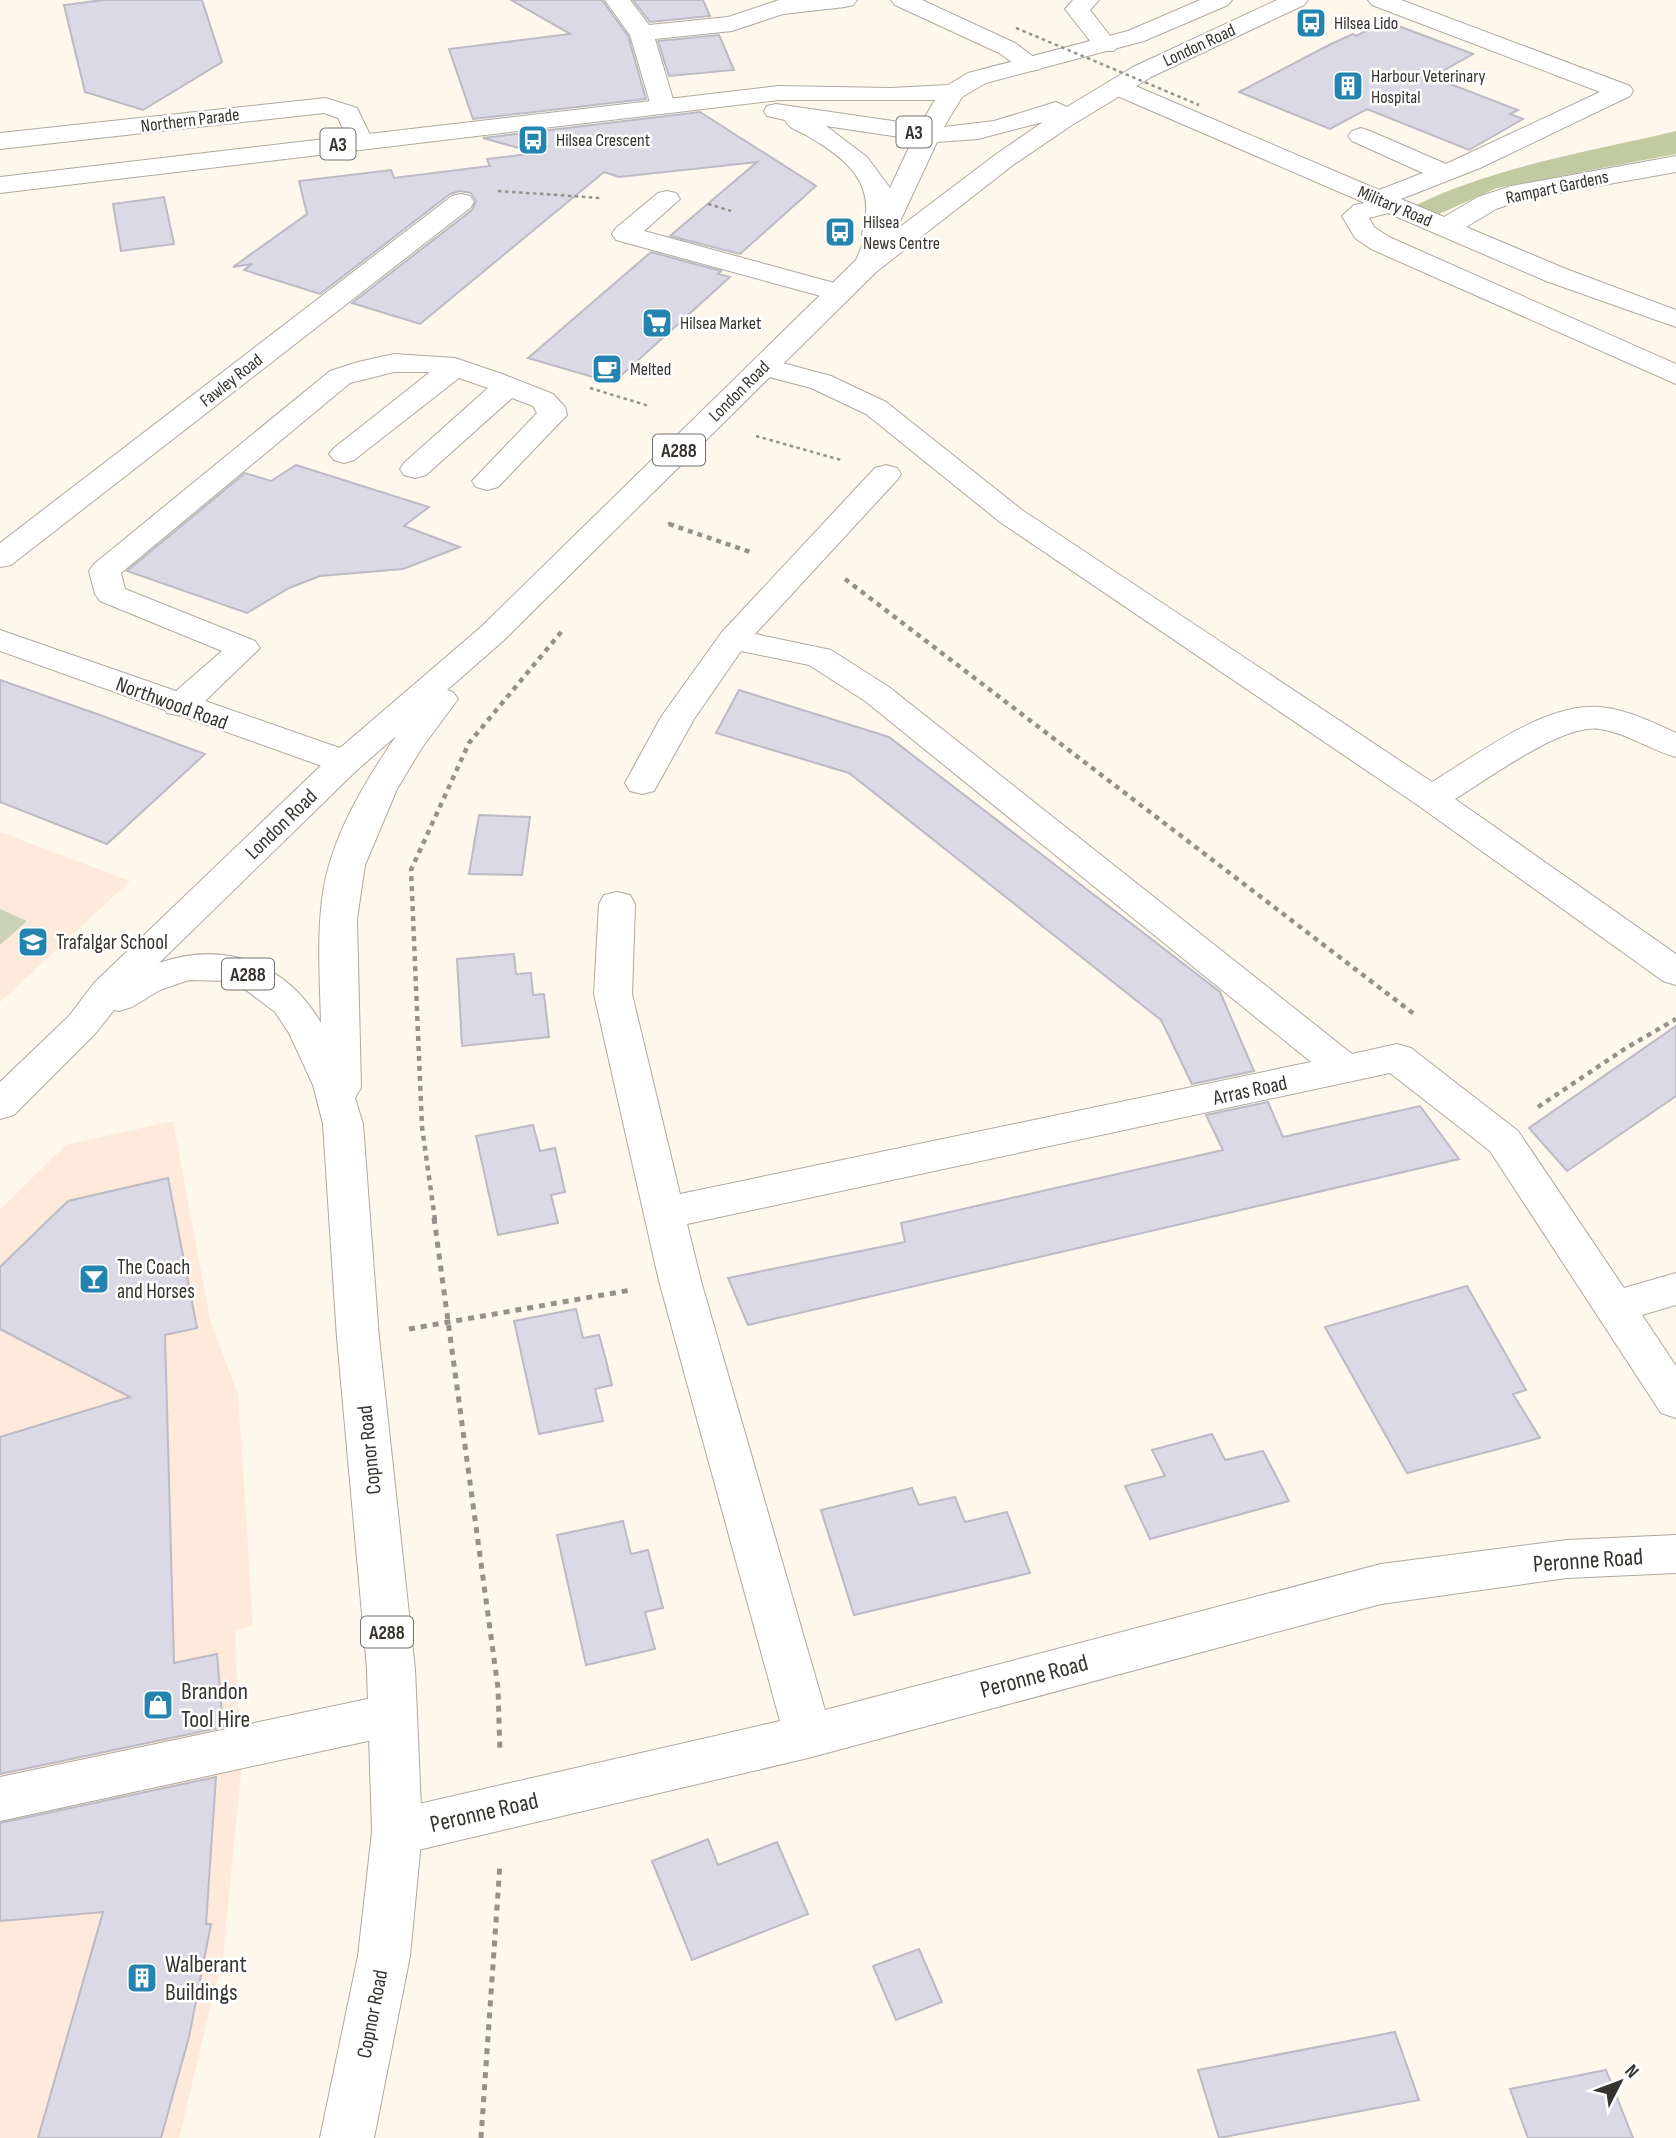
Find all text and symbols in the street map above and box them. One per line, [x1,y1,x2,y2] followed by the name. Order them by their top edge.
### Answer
[1294,6,1328,40] bus stop icon: Hilsea Lido
[1334,13,1398,34] place label: Hilsea Lido
[1160,20,1239,71] street label: London Road
[1371,66,1485,108] place label: Harbour Veterinary Hospital
[1331,69,1365,103] building icon: Harbour Veterinary Hospital
[140,104,240,137] street label: Northern Parade
[897,116,932,148] road number: A3
[516,123,550,157] bus stop icon: Hilsea Crescent
[320,128,356,160] road number: A3
[556,130,651,151] place label: Hilsea Crescent
[1504,166,1610,209] street label: Rampart Gardens
[1355,181,1435,231] street label: Military Road
[863,212,940,254] place label: Hilsea News Centre
[823,215,857,249] bus stop icon: Hilsea News Centre
[640,306,674,340] supermarket icon: Hilsea Market
[680,313,762,334] place label: Hilsea Market
[196,349,267,411] street label: Fawley Road
[590,352,624,386] cafe icon: Melted
[705,357,774,426] street label: London Road
[630,359,671,380] place label: Melted
[653,435,705,466] road number: A288
[112,672,231,735] street label: Northwood Road
[240,784,322,865] street label: London Road
[16,925,50,959] school or university icon: Trafalgar School
[56,930,168,955] place label: Trafalgar School
[222,958,274,990] road number: A288
[1210,1070,1289,1111] street label: Arras Road
[117,1255,195,1304] place label: The Coach and Horses
[77,1262,111,1296] bar icon: The Coach and Horses
[352,1404,387,1496] street label: Copnor Road
[1532,1542,1644,1579] street label: Peronne Road
[361,1616,413,1648] road number: A288
[977,1648,1091,1705] street label: Peronne Road
[181,1677,250,1734] place label: Brandon Tool Hire
[141,1688,175,1722] shop icon: Brandon Tool Hire
[427,1786,541,1839] street label: Peronne Road
[165,1950,247,2007] place label: Walberant Buildings
[125,1961,159,1995] building icon: Walberant Buildings
[352,1968,393,2060] street label: Copnor Road
[1585,2047,1655,2117] north arrow
[1620,2060,1643,2083] text: N

